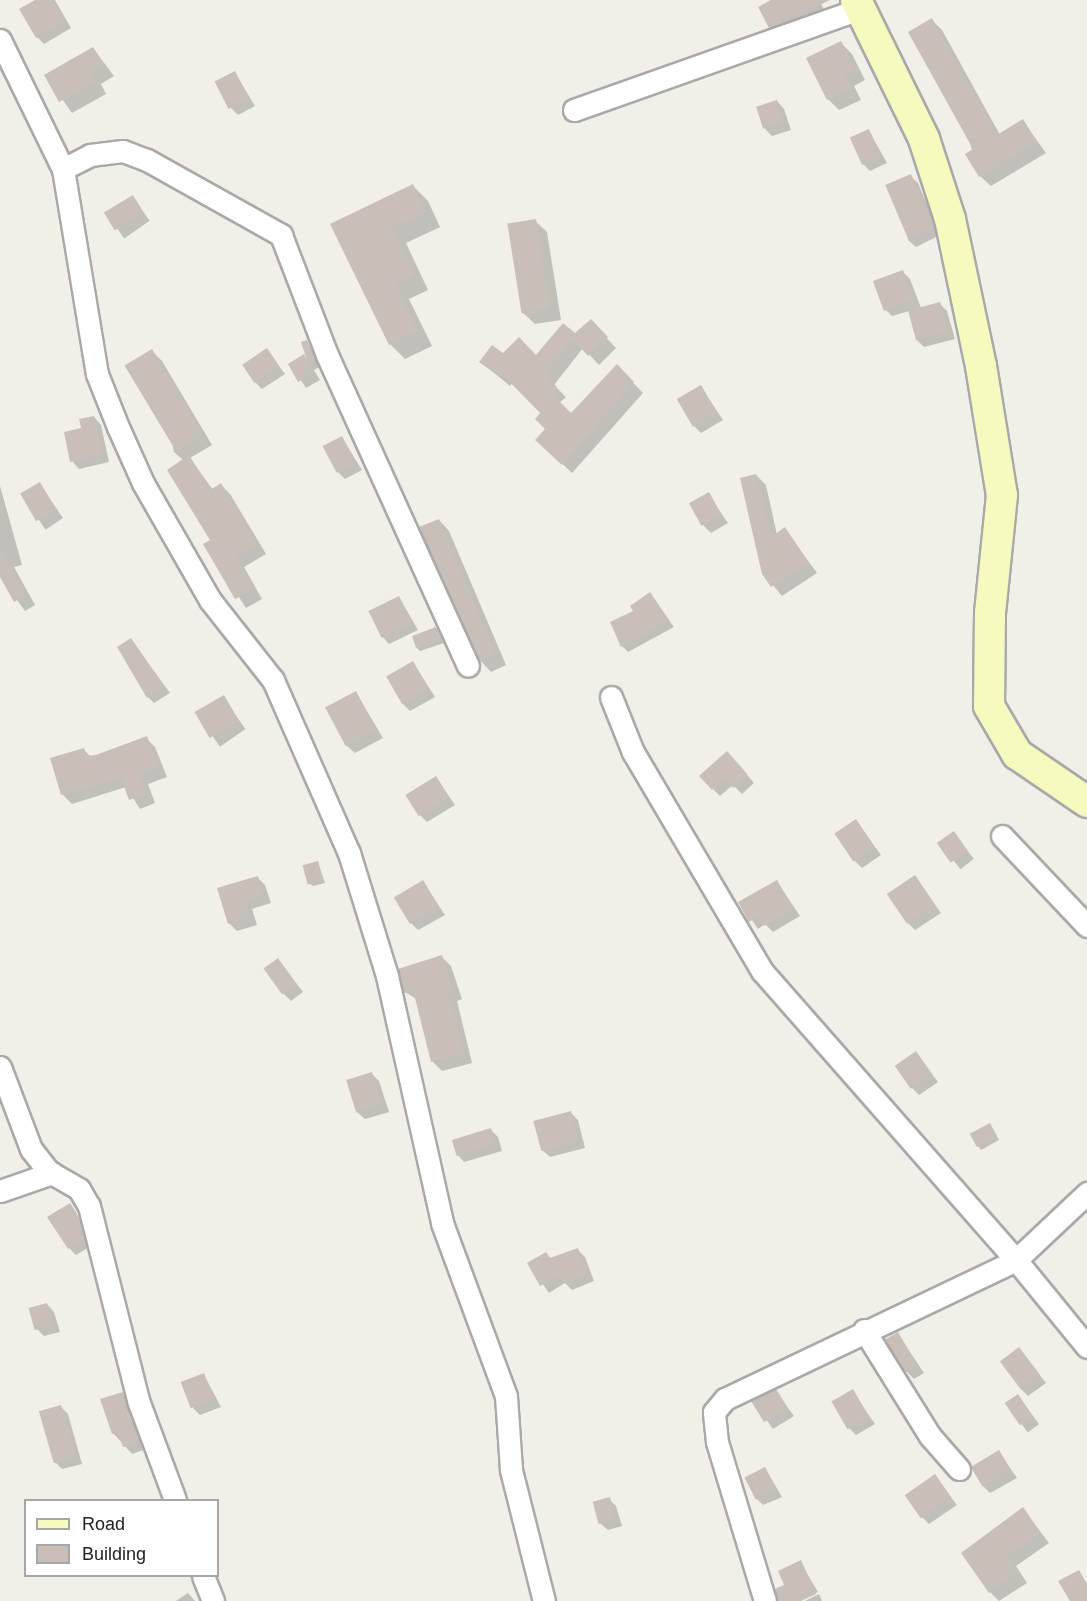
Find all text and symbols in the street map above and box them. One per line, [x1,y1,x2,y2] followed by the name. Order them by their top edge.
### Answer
[24,1499,219,1577] legend
[82,1514,125,1534] text: Road
[82,1544,146,1564] text: Building

